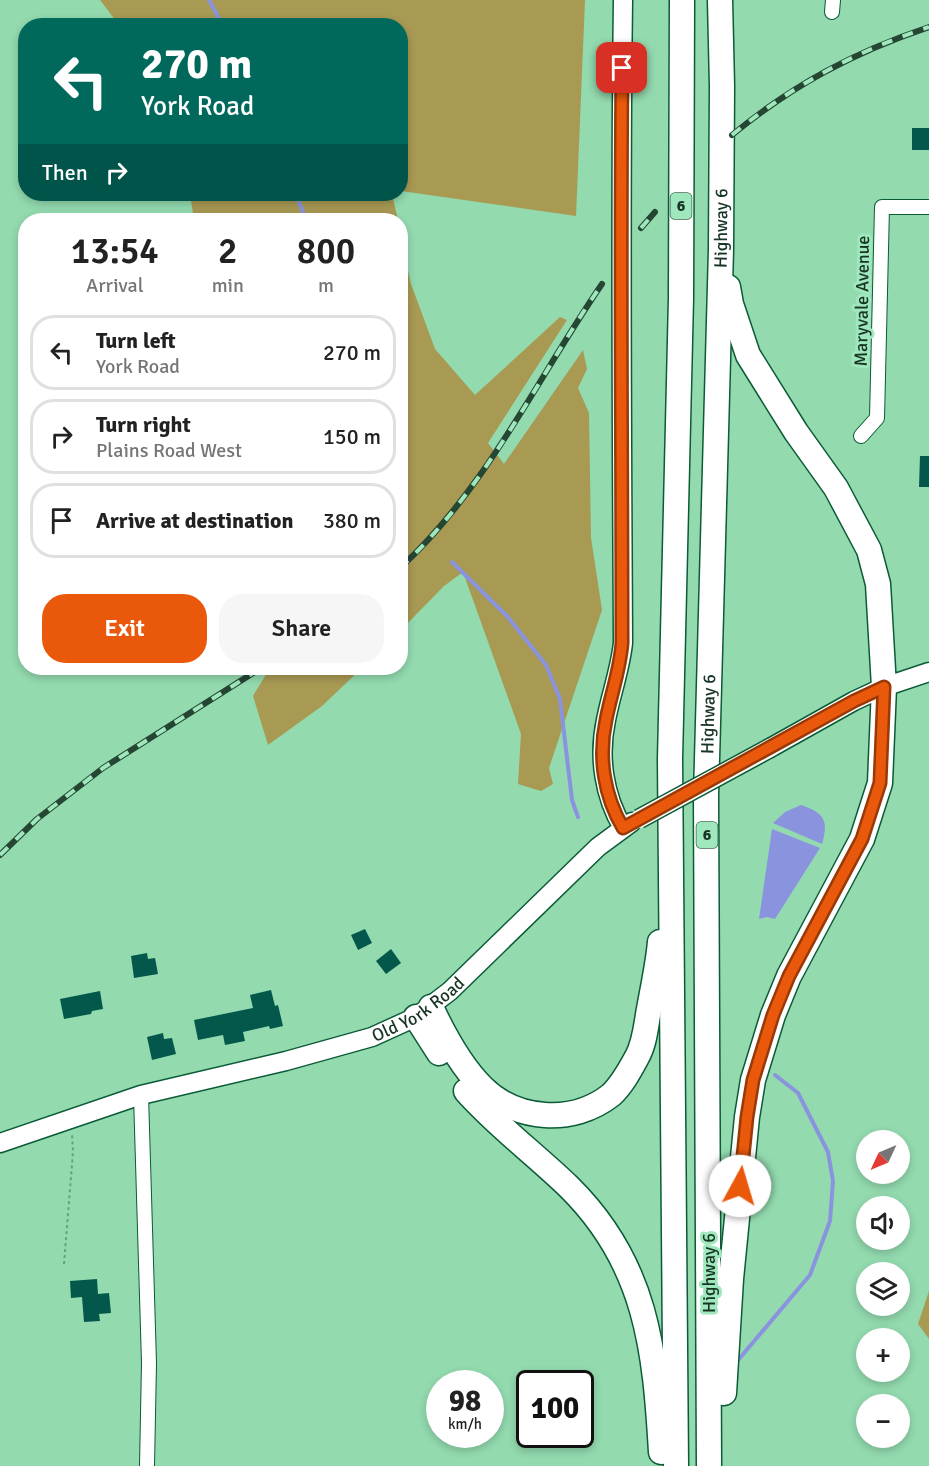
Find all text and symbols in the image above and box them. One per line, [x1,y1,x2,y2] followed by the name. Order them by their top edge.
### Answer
[141,39,252,90] text: 270 m
[42,42,120,120] icon: left
[596,42,647,93] pin
[605,51,638,84] icon: arrive
[141,90,254,123] text: York Road
[100,156,133,189] icon: right
[42,159,88,186] text: Then
[709,188,732,268] street label: Highway 6
[670,193,692,219] road number: 6
[71,229,159,274] text: 13:54
[218,229,238,274] text: 2
[297,229,355,274] text: 800
[850,235,874,367] street label: Maryvale Avenue
[86,273,144,298] text: Arrival
[212,273,244,298] text: min
[318,273,334,298] text: m
[96,327,176,354] text: Turn left
[45,336,78,369] icon: left
[323,339,381,366] text: 270 m
[96,354,180,379] text: York Road
[96,411,191,438] text: Turn right
[45,420,78,453] icon: right
[323,423,381,450] text: 150 m
[96,438,242,463] text: Plains Road West
[45,504,78,537] icon: arrive
[96,507,293,534] text: Arrive at destination
[323,507,381,534] text: 380 m
[42,594,207,663] button: Exit
[219,594,384,663] button: Share
[696,674,720,754] street label: Highway 6
[696,822,718,848] road number: 6
[368,972,469,1047] street label: Old York Road
[856,1130,910,1184] north arrow
[856,1130,910,1448] map controls
[708,1154,772,1218] position arrow
[856,1196,910,1250] button: sound
[698,1233,720,1313] street label: Highway 6
[856,1262,910,1316] button: layers
[856,1328,910,1382] button: +
[516,1370,594,1448] speed limit sign: 100
[449,1383,481,1420] text: 98
[856,1394,910,1448] button: −
[448,1415,482,1433] text: km/h

